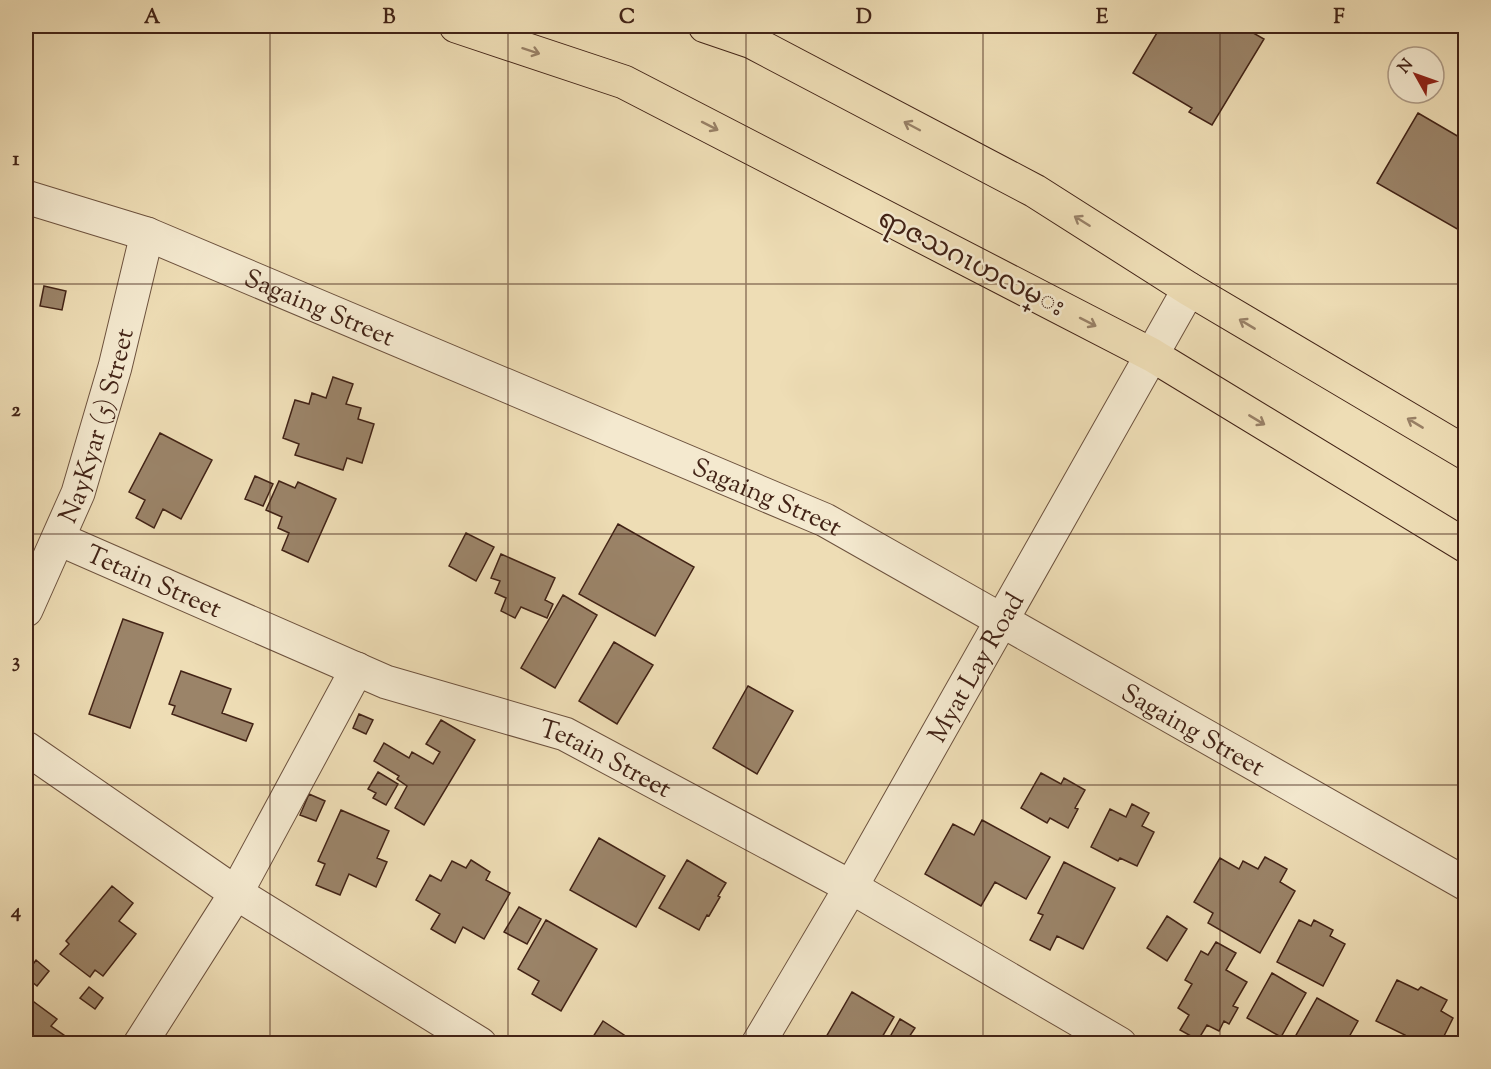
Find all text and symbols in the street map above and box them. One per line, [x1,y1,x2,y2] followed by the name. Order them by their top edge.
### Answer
[144,4,161,33] text: A
[383,4,396,33] text: B
[619,4,635,33] text: C
[856,4,872,33] text: D
[1096,4,1109,33] text: E
[1333,4,1345,33] text: F
[1386,45,1446,105] north arrow
[521,46,540,57] one-way arrow
[1394,55,1419,79] text: N
[903,120,921,131] one-way arrow
[701,121,719,133] one-way arrow
[13,146,20,175] text: 1
[871,201,1071,327] street label: ရာဇသဂၤဟလမ္း
[1074,215,1091,227] one-way arrow
[238,261,400,357] street label: Sagaing Street
[1079,317,1097,329] one-way arrow
[1239,317,1256,329] one-way arrow
[51,325,145,530] street label: NayKyar (5) Street
[11,397,21,426] text: 2
[1248,414,1265,426] one-way arrow
[1407,417,1424,429] one-way arrow
[686,450,848,547] street label: Sagaing Street
[80,537,227,629] street label: Tetain Street
[920,586,1035,750] street label: Myat Lay Road
[12,648,20,677] text: 3
[1114,676,1271,787] street label: Sagaing Street
[535,712,677,809] street label: Tetain Street
[10,898,21,927] text: 4

